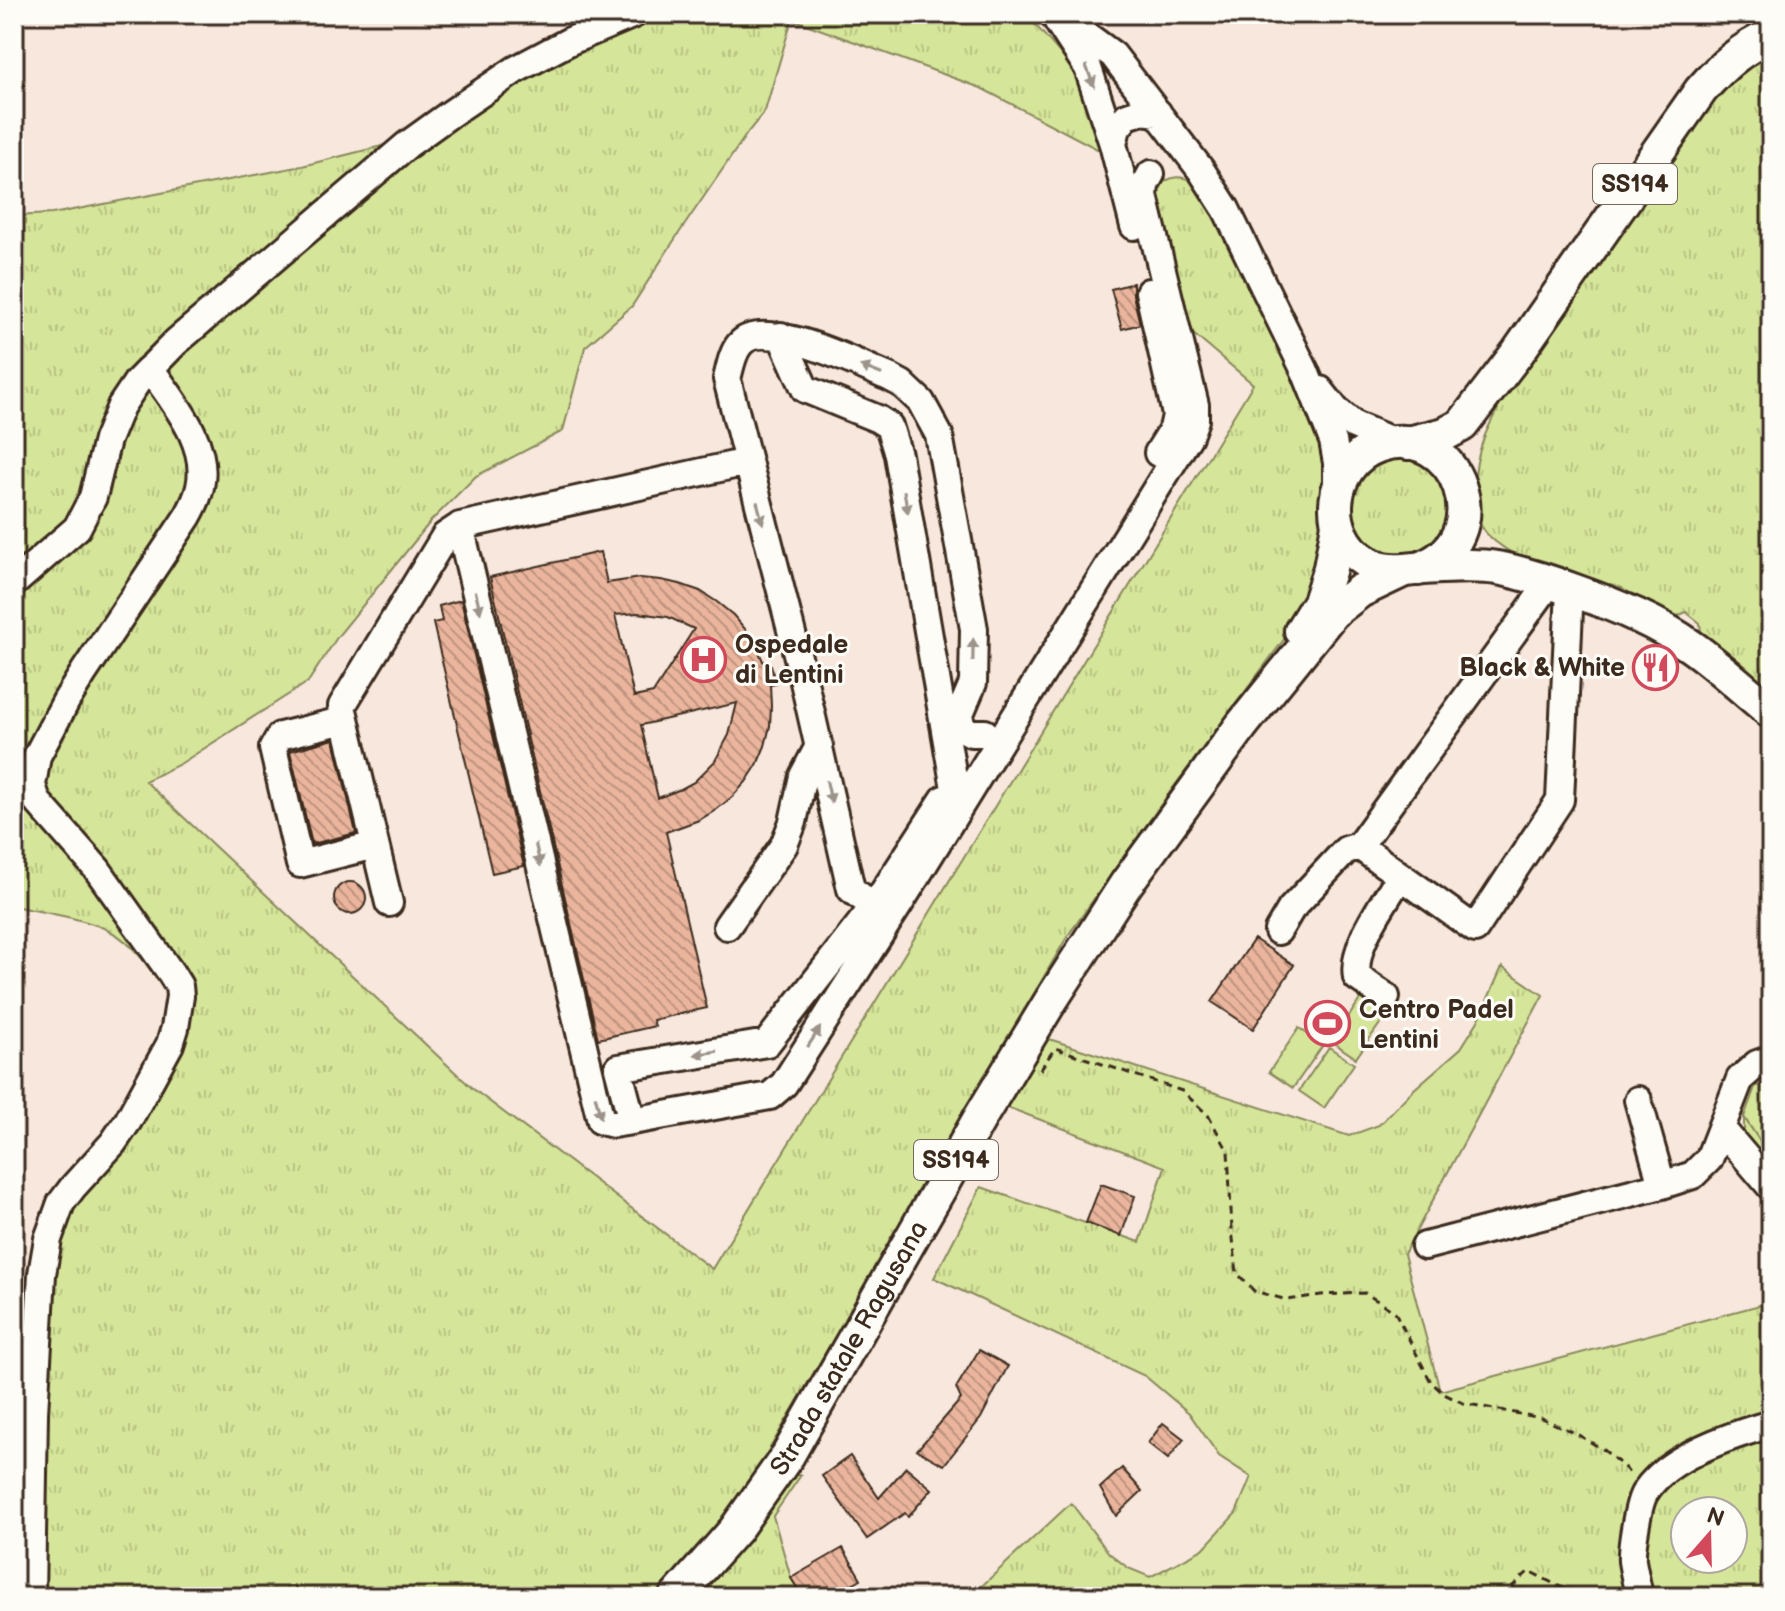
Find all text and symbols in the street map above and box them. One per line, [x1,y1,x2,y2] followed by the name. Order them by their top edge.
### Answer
[1084,64,1097,88] one-way arrow
[1593,164,1677,204] road number: SS194
[859,363,883,376] one-way arrow
[900,490,912,515] one-way arrow
[755,500,767,525] one-way arrow
[472,589,484,614] one-way arrow
[735,630,848,691] place label: Ospedale di Lentini
[680,635,728,683] hospital icon: Ospedale di Lentini
[967,637,980,662] one-way arrow
[1632,643,1680,691] restaurant icon: Black & White
[1459,653,1625,684] place label: Black & White
[823,780,836,805] one-way arrow
[532,842,545,867] one-way arrow
[1359,995,1514,1056] place label: Centro Padel Lentini
[1304,1000,1352,1048] sports icon: Centro Padel Lentini
[807,1026,821,1048] one-way arrow
[693,1048,718,1060] one-way arrow
[592,1095,605,1120] one-way arrow
[914,1140,998,1180] road number: SS194
[764,1216,935,1482] street label: Strada statale Ragusana
[1669,1495,1749,1575] north arrow
[1703,1502,1728,1533] text: N

